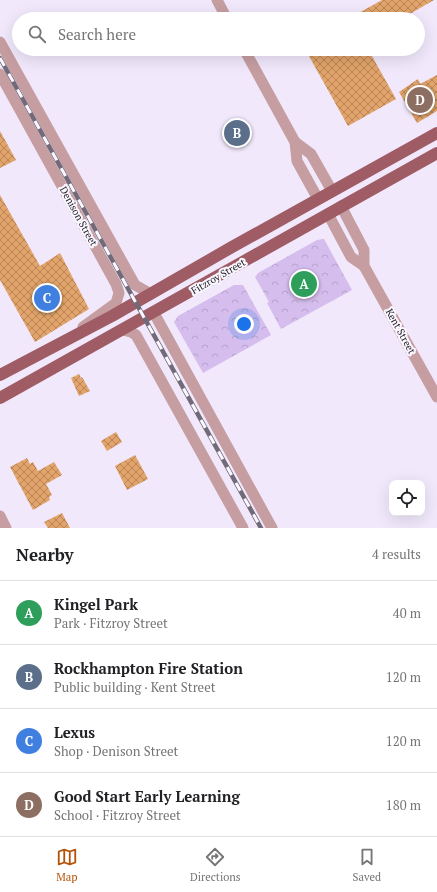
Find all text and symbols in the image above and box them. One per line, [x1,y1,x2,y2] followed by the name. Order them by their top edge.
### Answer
[12,12,425,56] search box
[26,23,48,45] icon: search
[58,24,136,44] text: Search here
[407,85,433,115] pin: D
[224,118,250,148] pin: B
[57,184,100,248] street label: Denison Street
[189,256,248,297] street label: Fitzroy Street
[291,269,317,299] pin: A
[34,283,60,313] pin: C
[383,306,418,356] street label: Kent Street
[234,314,254,334] your location
[389,480,425,516] map controls
[389,480,425,516] button: locate
[16,543,74,566] text: Nearby
[372,545,421,563] text: 4 results
[54,594,138,614] text: Kingel Park
[24,604,34,622] text: A
[393,604,421,622] text: 40 m
[54,614,168,632] text: Park · Fitzroy Street
[54,658,243,678] text: Rockhampton Fire Station
[25,668,33,686] text: B
[386,668,421,686] text: 120 m
[54,678,216,696] text: Public building · Kent Street
[54,722,95,742] text: Lexus
[25,732,33,750] text: C
[386,732,421,750] text: 120 m
[54,742,178,760] text: Shop · Denison Street
[54,786,240,806] text: Good Start Early Learning
[24,796,34,814] text: D
[386,796,421,814] text: 180 m
[54,806,181,824] text: School · Fitzroy Street
[56,846,78,884] tab: Map
[190,846,241,884] tab: Directions
[353,846,381,884] tab: Saved

